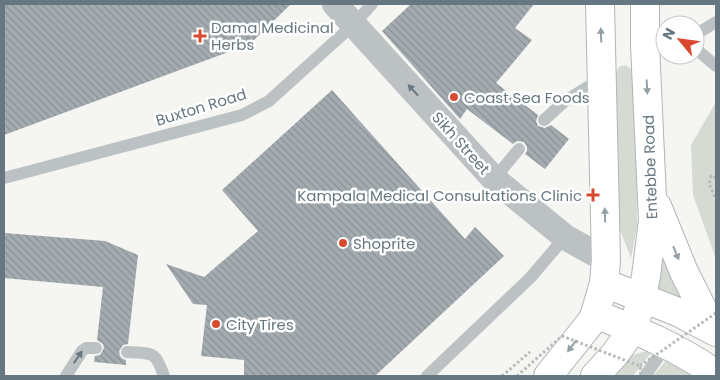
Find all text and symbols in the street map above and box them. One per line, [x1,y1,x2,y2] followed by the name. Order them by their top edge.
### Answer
[655,15,705,65] north arrow
[211,17,334,55] place label: Dama Medicinal Herbs
[657,24,680,43] text: N
[597,27,605,43] one-way arrow
[193,29,207,43] marker: Dama Medicinal Herbs
[644,80,652,96] one-way arrow
[153,83,249,131] street label: Buxton Road
[407,84,419,96] one-way arrow
[464,87,590,108] place label: Coast Sea Foods
[448,91,460,103] marker: Coast Sea Foods
[427,107,495,179] street label: Sikh Street
[638,114,662,220] street label: Entebbe Road
[297,185,582,206] place label: Kampala Medical Consultations Clinic
[586,188,600,202] marker: Kampala Medical Consultations Clinic
[601,207,609,223] one-way arrow
[353,233,415,254] place label: Shoprite
[337,237,349,249] marker: Shoprite
[672,246,680,261] one-way arrow
[226,314,294,335] place label: City Tires
[210,318,222,330] marker: City Tires
[567,339,577,353] one-way arrow
[73,351,83,364] one-way arrow

